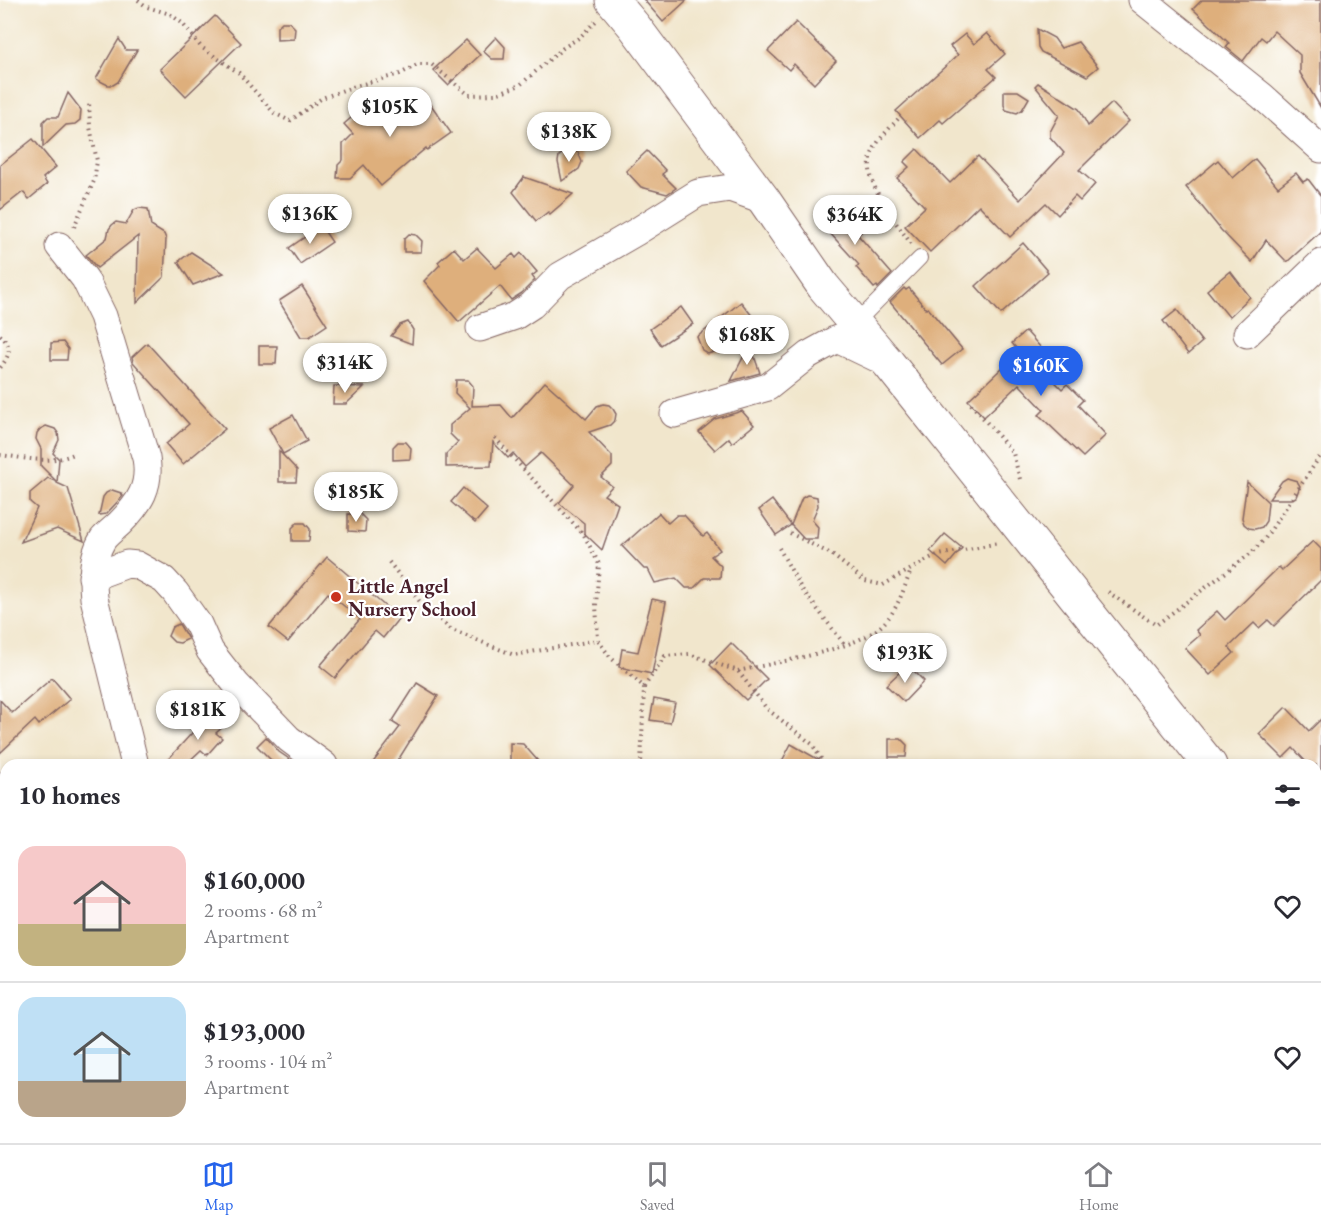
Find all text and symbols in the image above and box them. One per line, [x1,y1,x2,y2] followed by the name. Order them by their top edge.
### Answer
[348,87,432,138] pin: $105K
[362,93,418,119] text: $105K
[527,112,611,163] pin: $138K
[541,118,597,144] text: $138K
[268,194,352,245] pin: $136K
[813,195,897,246] pin: $364K
[282,200,338,226] text: $136K
[827,201,883,227] text: $364K
[705,315,789,366] pin: $168K
[719,321,775,347] text: $168K
[303,343,387,394] pin: $314K
[999,346,1083,397] pin: $160K
[317,349,373,375] text: $314K
[1013,352,1069,378] text: $160K
[314,472,398,523] pin: $185K
[328,478,384,504] text: $185K
[348,573,477,622] place label: Little Angel Nursery School
[329,590,343,604] marker: Little Angel Nursery School
[863,633,947,684] pin: $193K
[877,639,933,665] text: $193K
[156,690,240,741] pin: $181K
[170,696,226,722] text: $181K
[18,778,120,812] text: 10 homes
[1271,779,1304,812] icon: filters
[204,863,305,897] text: $160,000
[66,870,138,942] icon: home
[1271,890,1304,923] icon: heart
[204,897,323,923] text: 2 rooms · 68 m²
[204,923,289,949] text: Apartment
[204,1014,305,1048] text: $193,000
[66,1021,138,1093] icon: home
[1271,1041,1304,1074] icon: heart
[204,1048,332,1074] text: 3 rooms · 104 m²
[204,1074,289,1100] text: Apartment
[202,1158,235,1215] tab: Map
[640,1158,674,1215] tab: Saved
[1079,1158,1119,1215] tab: Home

